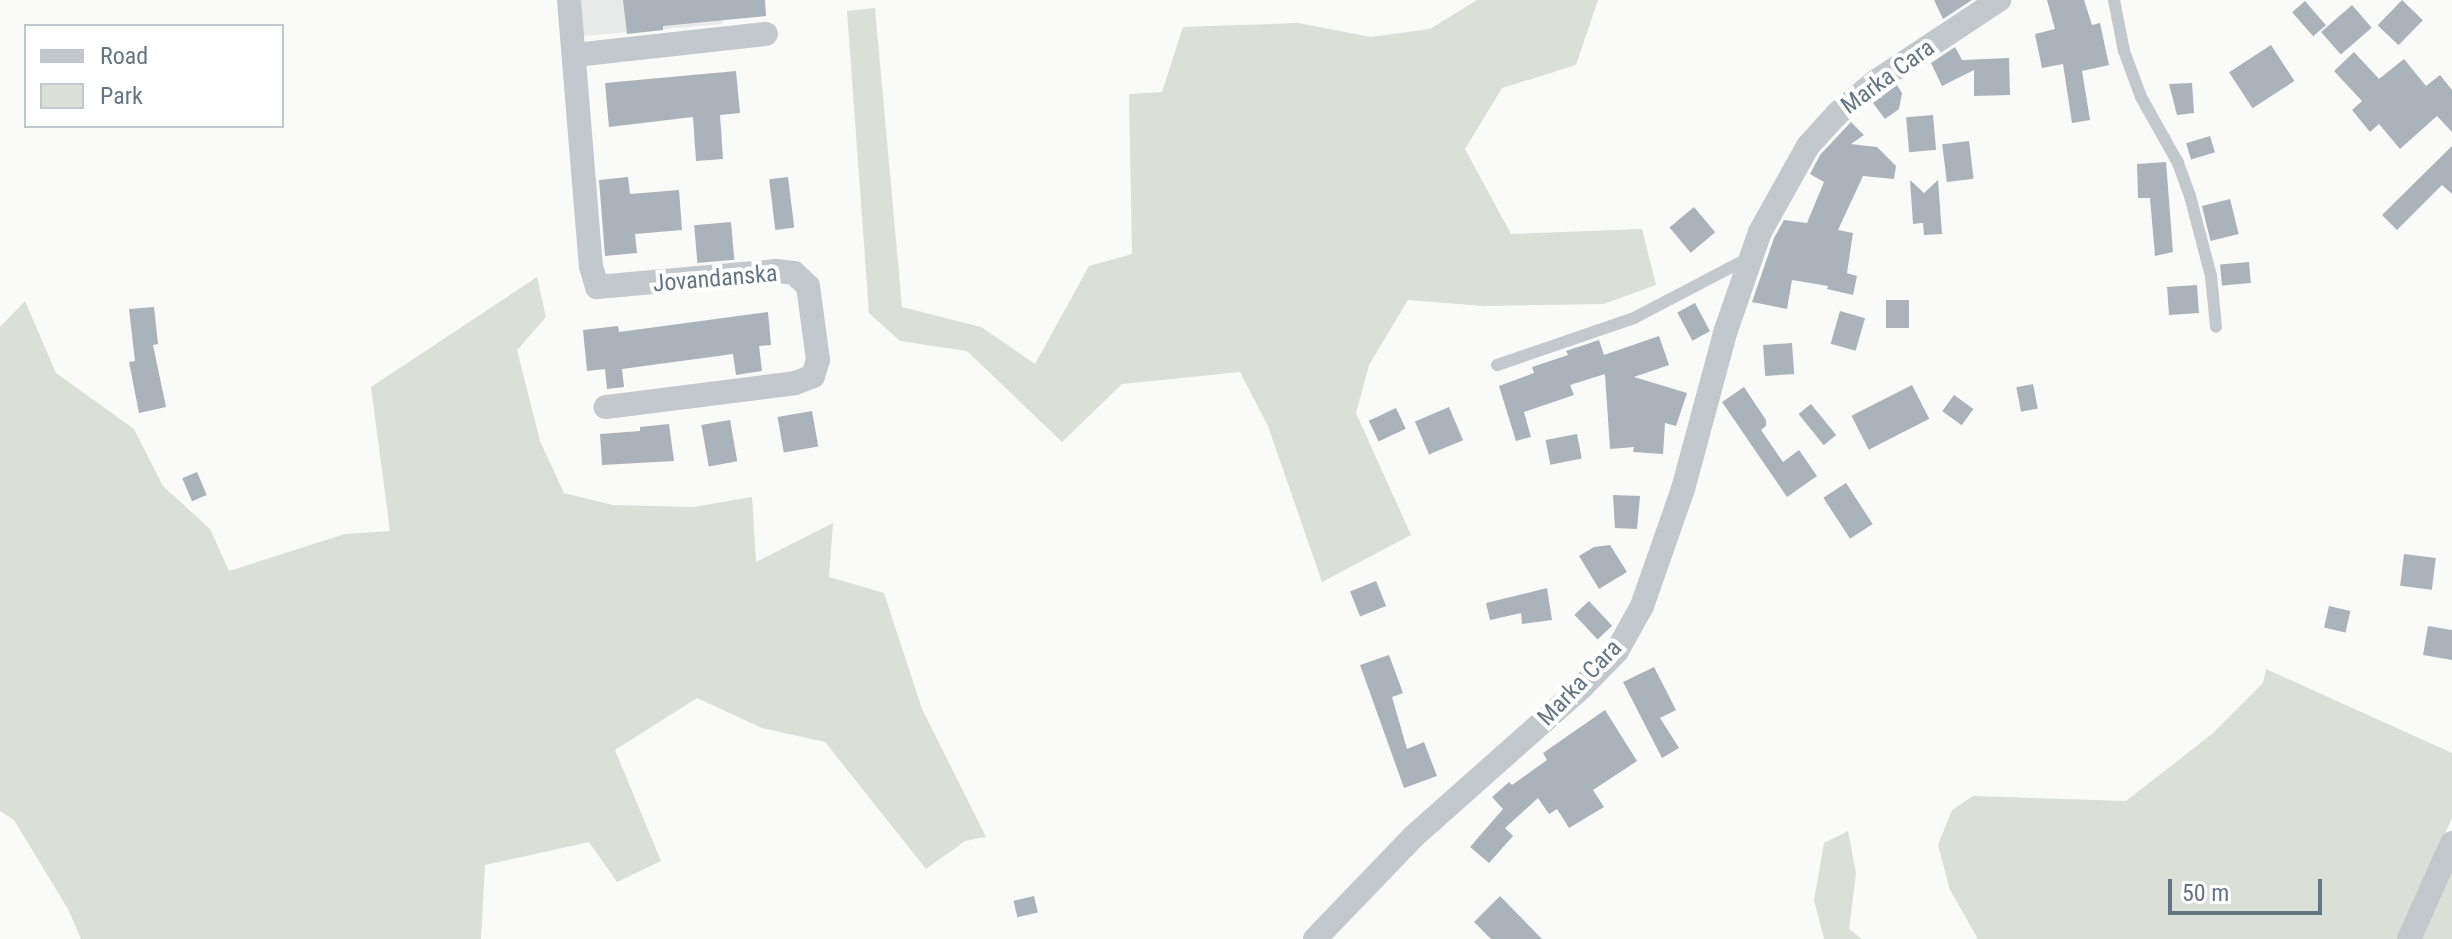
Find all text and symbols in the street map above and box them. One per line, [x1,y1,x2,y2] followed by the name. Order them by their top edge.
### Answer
[24,24,284,128] legend
[1836,34,1940,120] street label: Marka Cara
[100,42,148,70] text: Road
[100,82,143,110] text: Park
[651,259,779,299] street label: Jovandanska
[1532,634,1628,732] street label: Marka Cara
[2172,863,2326,913] scale bar
[2182,879,2229,907] text: 50 m

